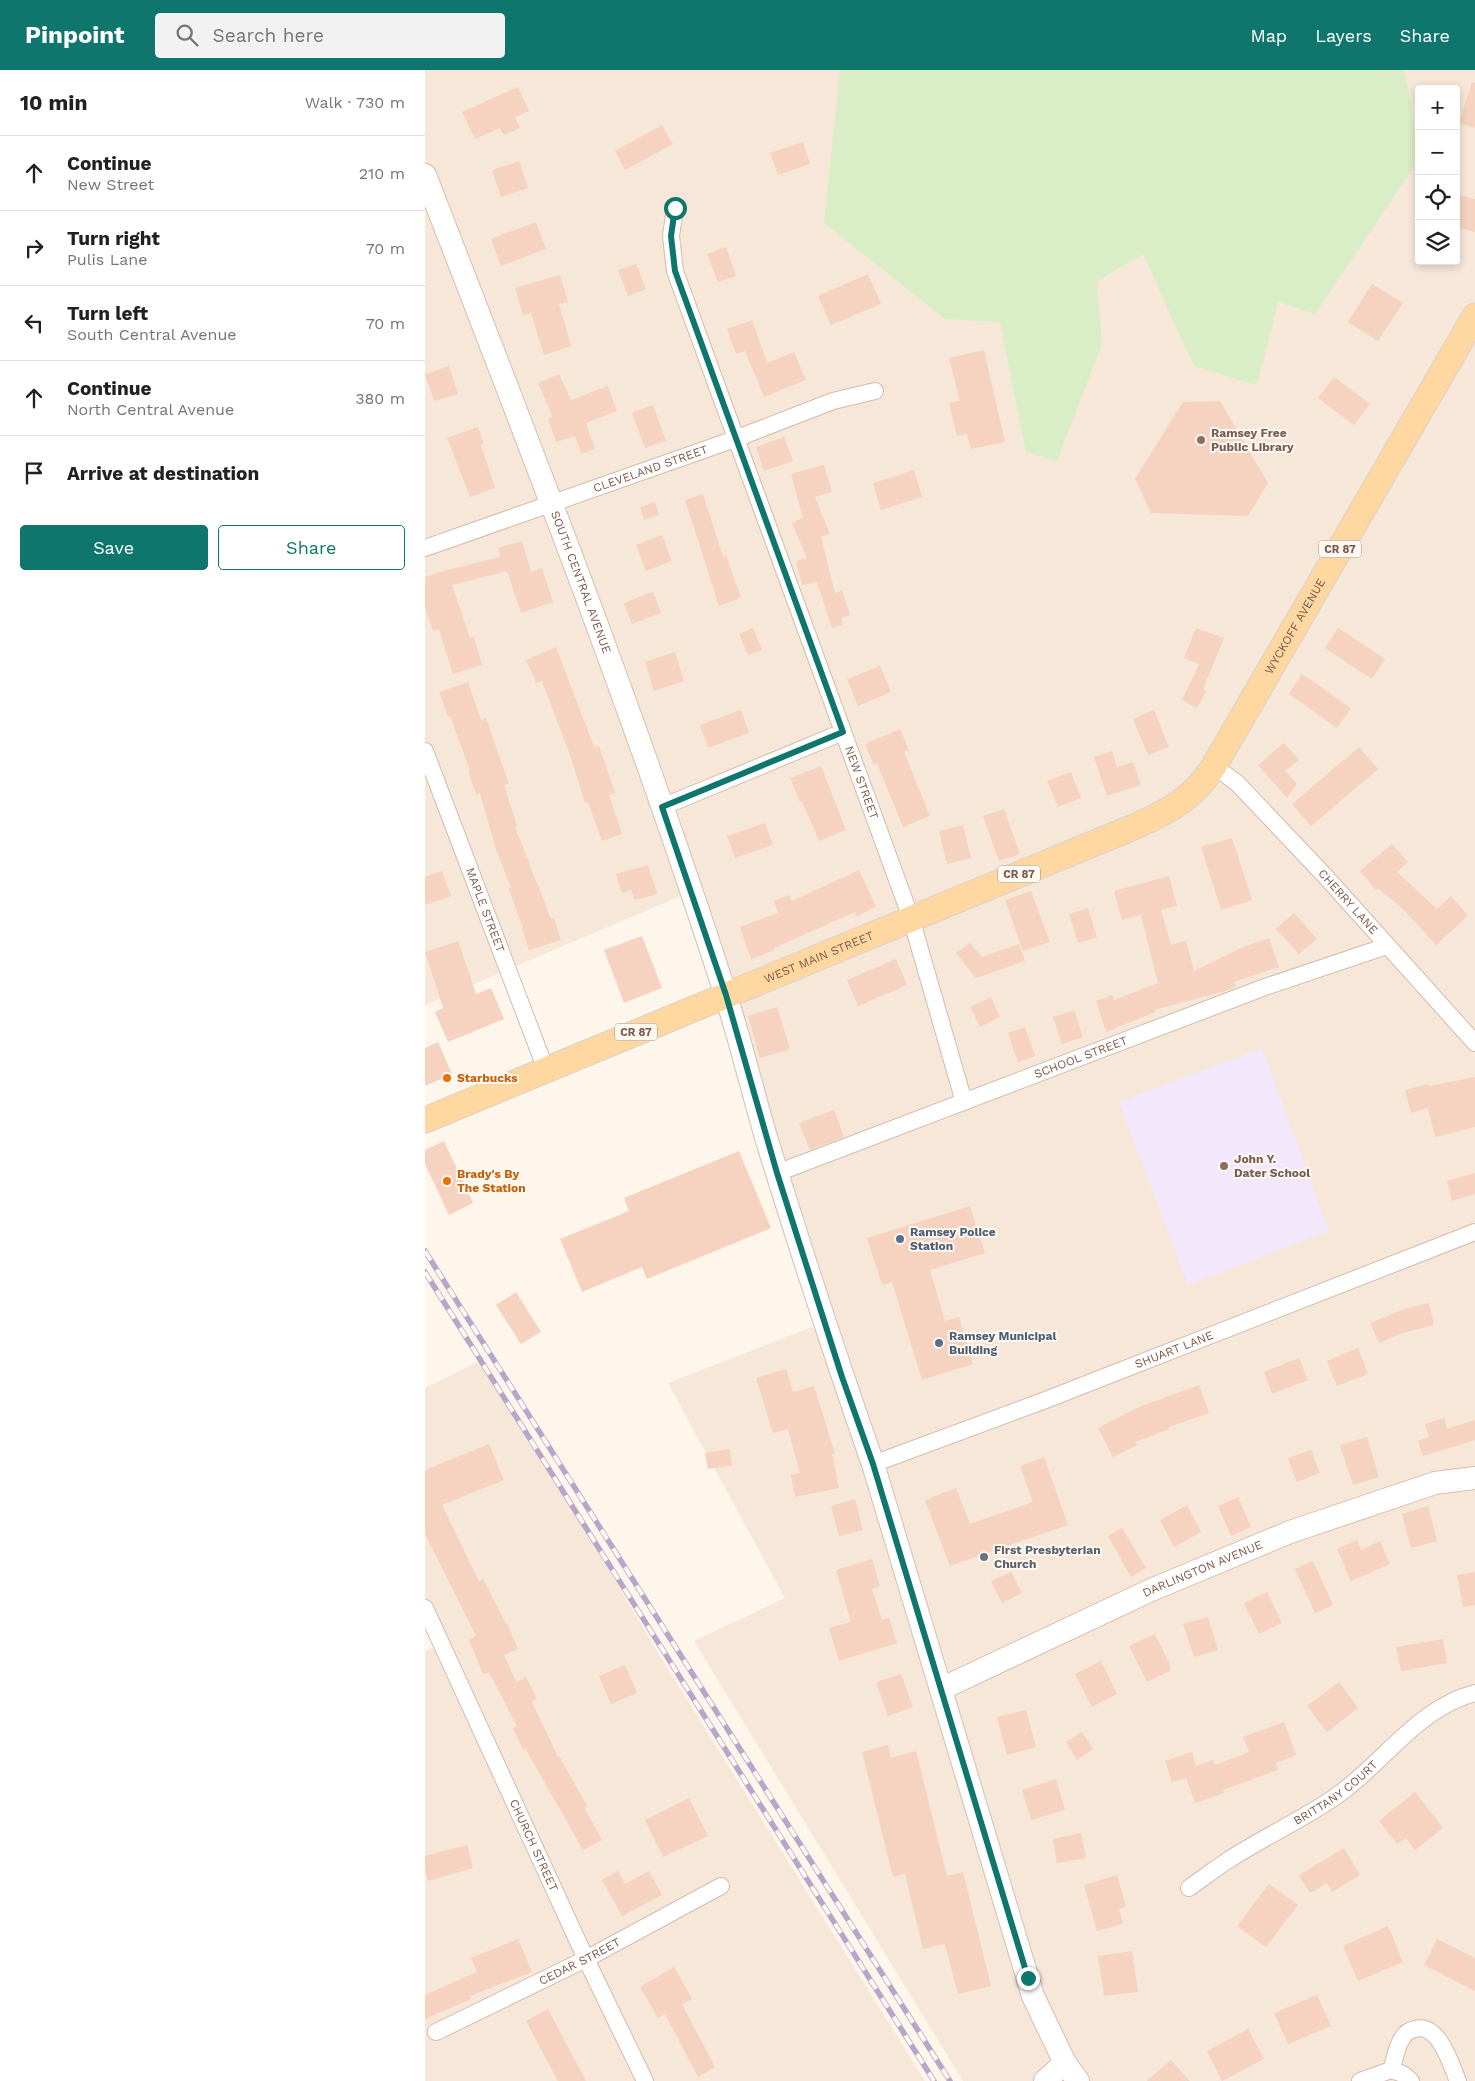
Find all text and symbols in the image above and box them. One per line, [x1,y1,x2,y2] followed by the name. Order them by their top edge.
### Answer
[155,13,505,58] search box
[25,21,125,49] text: Pinpoint
[173,21,201,49] icon: search
[213,24,324,47] text: Search here
[1250,25,1287,46] text: Map
[1315,25,1372,46] text: Layers
[1400,25,1450,46] text: Share
[1415,85,1460,265] map controls
[1415,85,1460,130] button: +
[20,90,87,115] text: 10 min
[305,93,405,112] text: Walk · 730 m
[1415,130,1460,175] button: −
[67,152,151,175] text: Continue
[20,159,48,187] icon: ahead
[359,164,405,183] text: 210 m
[67,175,154,194] text: New Street
[1415,175,1460,220] button: locate
[664,197,687,220] route start
[1415,220,1460,265] button: layers
[67,227,160,250] text: Turn right
[20,234,48,262] icon: right
[366,239,405,258] text: 70 m
[67,250,147,269] text: Pulis Lane
[67,302,148,325] text: Turn left
[20,309,48,337] icon: left
[366,314,405,333] text: 70 m
[67,325,237,344] text: South Central Avenue
[67,377,151,400] text: Continue
[20,384,48,412] icon: ahead
[355,389,405,408] text: 380 m
[67,400,234,419] text: North Central Avenue
[1211,426,1294,454] place label: Ramsey Free Public Library
[1195,434,1207,446] marker: Ramsey Free Public Library
[591,442,710,495] street label: CLEVELAND STREET
[20,459,48,487] icon: arrive
[67,462,259,485] text: Arrive at destination
[548,509,614,656] street label: SOUTH CENTRAL AVENUE
[20,525,208,570] button: Save
[218,525,405,570] button: Share
[1319,540,1361,558] road number: CR 87
[1262,576,1328,677] street label: WYCKOFF AVENUE
[842,744,881,821] street label: NEW STREET
[463,866,508,954] street label: MAPLE STREET
[998,866,1040,882] road number: CR 87
[1315,866,1381,937] street label: CHERRY LANE
[762,928,876,986] street label: WEST MAIN STREET
[615,1024,657,1040] road number: CR 87
[1032,1033,1129,1081] street label: SCHOOL STREET
[457,1071,518,1085] place label: Starbucks
[441,1072,453,1084] marker: Starbucks
[1234,1152,1310,1180] place label: John Y. Dater School
[1218,1160,1230,1172] marker: John Y. Dater School
[457,1167,526,1195] place label: Brady's By The Station
[441,1175,453,1187] marker: Brady's By The Station
[910,1225,996,1253] place label: Ramsey Police Station
[894,1233,906,1245] marker: Ramsey Police Station
[1133,1328,1216,1371] street label: SHUART LANE
[949,1329,1056,1357] place label: Ramsey Municipal Building
[933,1337,945,1349] marker: Ramsey Municipal Building
[1140,1537,1265,1600] street label: DARLINGTON AVENUE
[994,1543,1101,1571] place label: First Presbyterian Church
[978,1551,990,1563] marker: First Presbyterian Church
[1291,1758,1380,1828] street label: BRITTANY COURT
[507,1797,561,1893] street label: CHURCH STREET
[537,1935,623,1988] street label: CEDAR STREET
[1017,1967,1040,1990] route end

